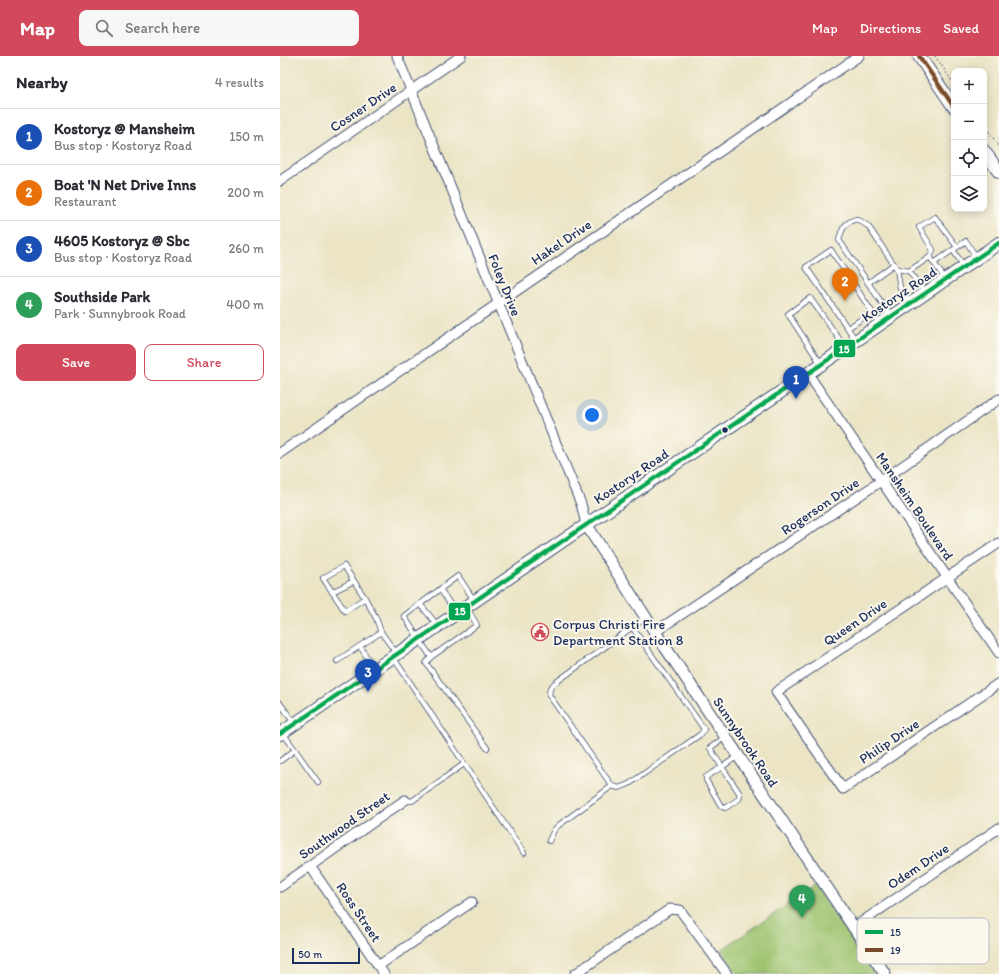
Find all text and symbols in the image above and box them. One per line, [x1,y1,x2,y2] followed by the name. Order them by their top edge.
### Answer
[79,10,359,46] search box
[20,17,55,40] text: Map
[93,17,115,39] icon: search
[125,19,200,37] text: Search here
[812,20,838,37] text: Map
[860,20,921,37] text: Directions
[943,20,979,37] text: Saved
[951,68,987,212] map controls
[951,68,987,104] button: +
[16,72,68,92] text: Nearby
[215,75,264,90] text: 4 results
[327,79,400,136] street label: Cosner Drive
[951,104,987,140] button: −
[54,120,195,138] text: Kostoryz @ Mansheim
[26,129,32,144] text: 1
[229,129,264,144] text: 150 m
[54,138,192,153] text: Bus stop · Kostoryz Road
[951,140,987,176] button: locate
[54,176,196,194] text: Boat 'N Net Drive Inns
[951,176,987,212] button: layers
[26,185,32,200] text: 2
[227,185,264,200] text: 200 m
[54,194,116,209] text: Restaurant
[528,216,595,269] street label: Hakel Drive
[54,232,190,250] text: 4605 Kostoryz @ Sbc
[25,241,33,256] text: 3
[228,241,264,256] text: 260 m
[54,250,192,265] text: Bus stop · Kostoryz Road
[484,252,525,319] street label: Foley Drive
[859,263,940,326] street label: Kostoryz Road
[832,268,858,301] pin: 2
[54,288,150,306] text: Southside Park
[25,297,33,312] text: 4
[226,297,264,312] text: 400 m
[54,306,186,321] text: Park · Sunnybrook Road
[833,339,856,358] line badge: 15
[839,343,850,356] text: 15
[16,344,136,381] button: Save
[144,344,264,381] button: Share
[783,366,809,399] pin: 1
[582,405,602,425] your location
[720,425,730,435] unlabelled marker
[591,445,672,508] street label: Kostoryz Road
[872,449,957,564] street label: Mansheim Boulevard
[778,474,863,539] street label: Rogerson Drive
[820,595,891,650] street label: Queen Drive
[448,602,471,621] line badge: 15
[455,605,466,618] text: 15
[553,616,684,649] place label: Corpus Christi Fire Department Station 8
[530,622,550,642] public building icon: Corpus Christi Fire Department Station 8
[355,659,381,692] pin: 3
[709,694,782,791] street label: Sunnybrook Road
[856,715,923,768] street label: Philip Drive
[296,788,393,863] street label: Southwood Street
[884,840,952,893] street label: Odem Drive
[332,879,385,945] street label: Ross Street
[789,885,815,918] pin: 4
[857,918,989,964] legend
[890,926,901,939] text: 15
[890,944,901,957] text: 19
[292,946,360,965] scale bar
[298,948,322,961] text: 50 m

